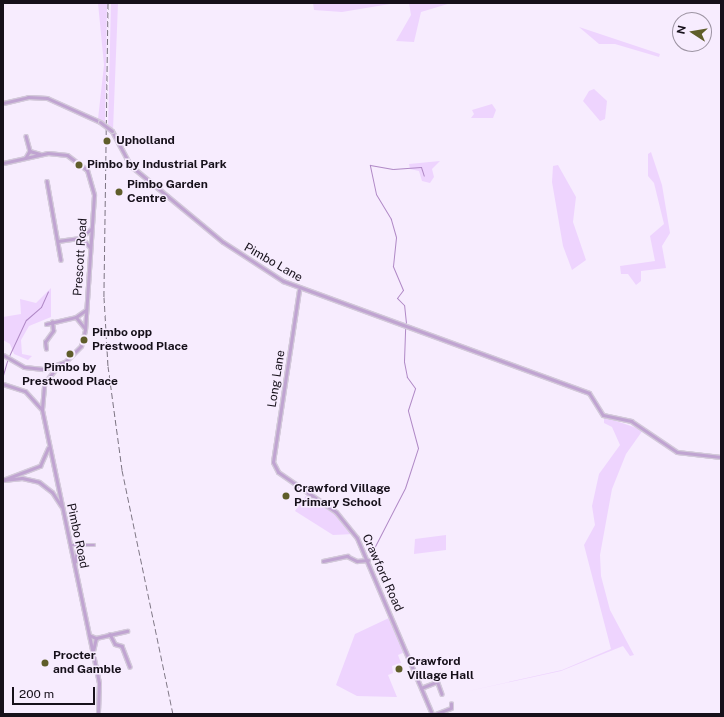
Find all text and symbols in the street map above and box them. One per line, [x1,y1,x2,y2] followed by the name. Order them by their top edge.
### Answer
[672,12,712,52] north arrow
[674,24,688,35] text: N
[116,134,175,148] place label: Upholland
[101,135,113,147] marker: Upholland
[87,158,227,172] place label: Pimbo by Industrial Park
[74,160,84,170] marker: Pimbo by Industrial Park
[127,178,208,206] place label: Pimbo Garden Centre
[114,187,124,197] marker: Pimbo Garden Centre
[71,218,91,296] street label: Prescott Road
[241,241,305,285] street label: Pimbo Lane
[92,326,188,354] place label: Pimbo opp Prestwood Place
[79,335,89,345] marker: Pimbo opp Prestwood Place
[65,349,75,359] marker: Pimbo by Prestwood Place
[265,349,289,409] street label: Long Lane
[22,361,118,389] place label: Pimbo by Prestwood Place
[294,482,391,510] place label: Crawford Village Primary School
[281,491,291,501] marker: Crawford Village Primary School
[63,502,91,570] street label: Pimbo Road
[359,532,405,614] street label: Crawford Road
[53,649,121,677] place label: Procter and Gamble
[407,655,474,683] place label: Crawford Village Hall
[40,658,50,668] marker: Procter and Gamble
[394,664,404,674] marker: Crawford Village Hall
[14,679,97,705] scale bar
[19,687,54,701] text: 200 m

